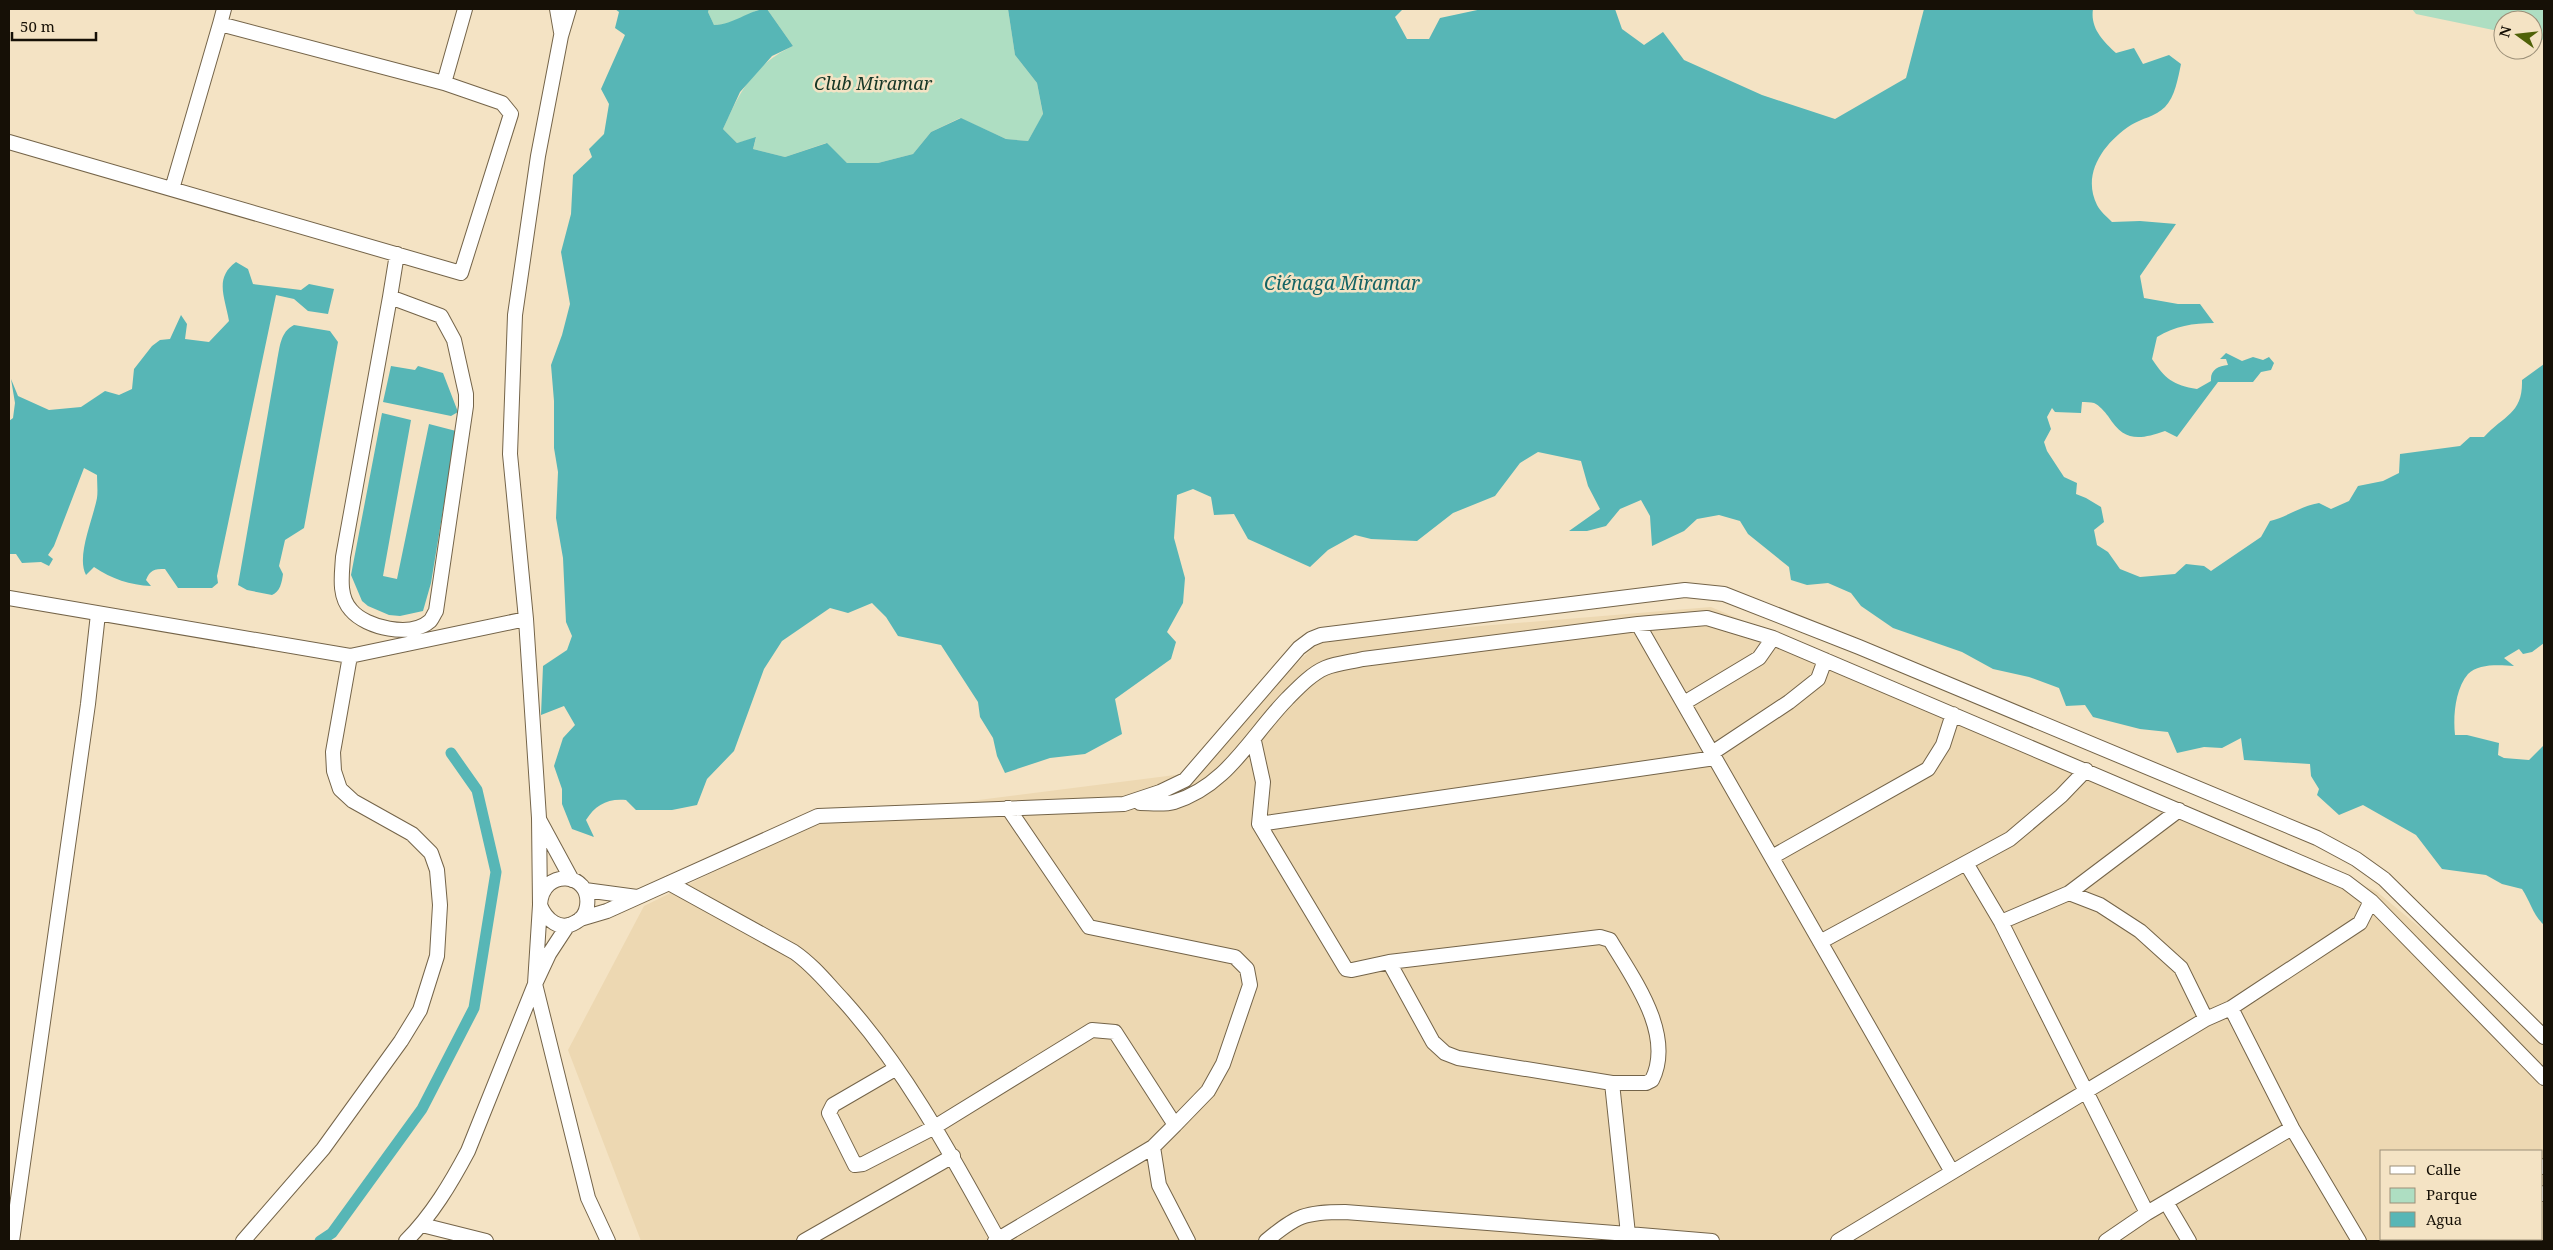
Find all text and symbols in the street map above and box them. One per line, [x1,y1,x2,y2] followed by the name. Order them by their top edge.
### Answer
[12,10,96,42] scale bar
[2493,10,2543,60] north arrow
[20,16,55,36] text: 50 m
[2494,24,2516,39] text: N
[814,71,933,95] park label: Club Miramar
[1264,270,1420,296] water label: Ciénaga Miramar
[2380,1150,2543,1240] legend
[2426,1159,2461,1179] text: Calle
[2426,1184,2477,1204] text: Parque
[2426,1209,2462,1229] text: Agua

